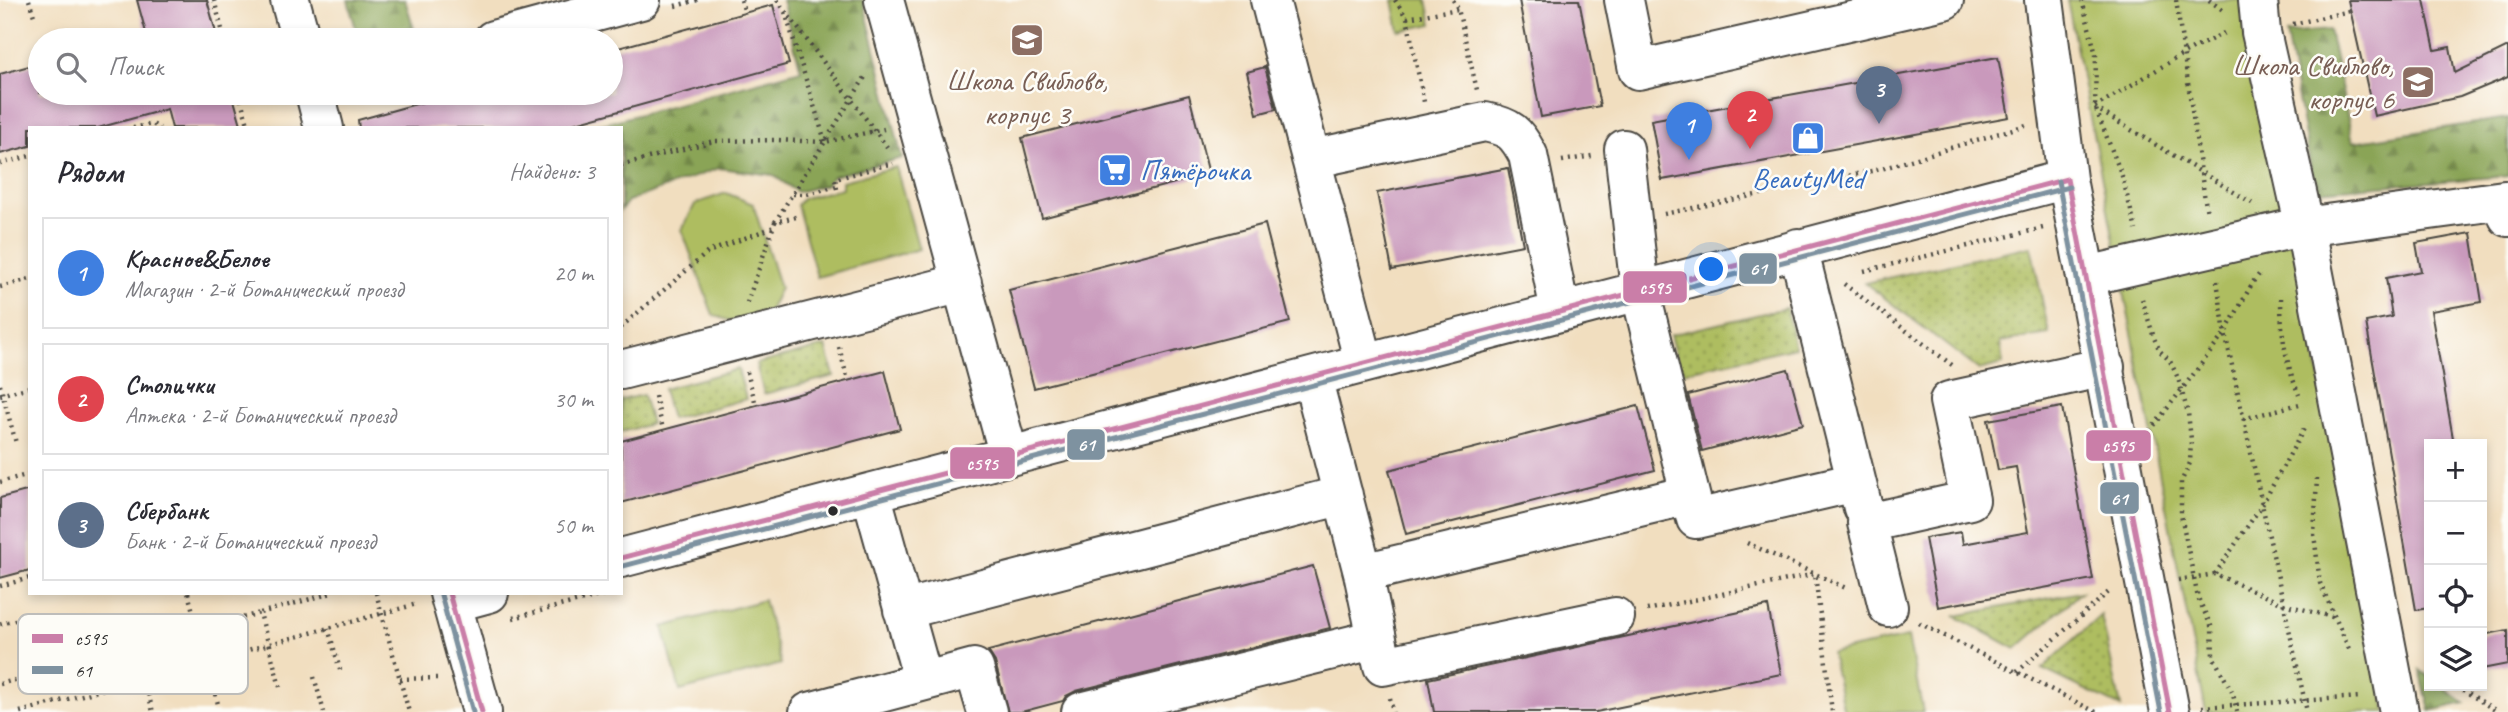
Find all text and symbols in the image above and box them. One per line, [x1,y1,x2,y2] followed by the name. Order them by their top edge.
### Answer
[1008,21,1046,59] school or university icon: Школа Свиблово, корпус 3
[28,28,623,105] search box
[2232,46,2395,118] place label: Школа Свиблово, корпус 6
[52,48,90,86] icon: search
[108,50,163,83] text: Поиск
[946,61,1108,133] place label: Школа Свиблово, корпус 3
[2399,63,2437,101] school or university icon: Школа Свиблово, корпус 6
[1856,66,1902,124] pin: 3
[1727,91,1773,149] pin: 2
[1666,102,1712,160] pin: 1
[1789,119,1827,157] shop icon: BeautyMed
[1096,151,1134,189] supermarket icon: Пятёрочка
[1140,151,1252,189] place label: Пятёрочка
[56,153,123,191] text: Рядом
[509,157,595,186] text: Найдено: 3
[1752,159,1868,197] place label: BeautyMed
[125,242,269,275] text: Красное&Белое
[1694,252,1728,286] your location
[1738,252,1778,285] line badge: 61
[1749,257,1769,281] text: 61
[76,259,86,288] text: 1
[554,259,593,288] text: 20 m
[1622,270,1688,304] line badge: с595
[125,275,403,304] text: Магазин · 2-й Ботанический проезд
[1639,276,1673,300] text: с595
[125,368,214,401] text: Столички
[76,385,86,414] text: 2
[554,385,593,414] text: 30 m
[125,401,396,430] text: Аптека · 2-й Ботанический проезд
[1066,428,1106,461] line badge: 61
[2085,429,2152,462] line badge: с595
[1077,433,1097,457] text: 61
[2102,434,2136,458] text: с595
[2424,439,2487,691] map controls
[2424,439,2487,502] button: +
[949,446,1016,480] line badge: с595
[966,452,1000,476] text: с595
[2099,481,2140,515] line badge: 61
[2110,487,2130,511] text: 61
[125,494,208,527] text: Сбербанк
[2424,502,2487,565] button: −
[826,504,840,518] unlabelled marker
[76,511,86,540] text: 3
[554,511,593,540] text: 50 m
[125,527,376,556] text: Банк · 2-й Ботанический проезд
[2424,565,2487,628] button: locate
[18,614,248,694] legend
[75,627,109,651] text: с595
[2424,628,2487,691] button: layers
[75,659,94,683] text: 61

